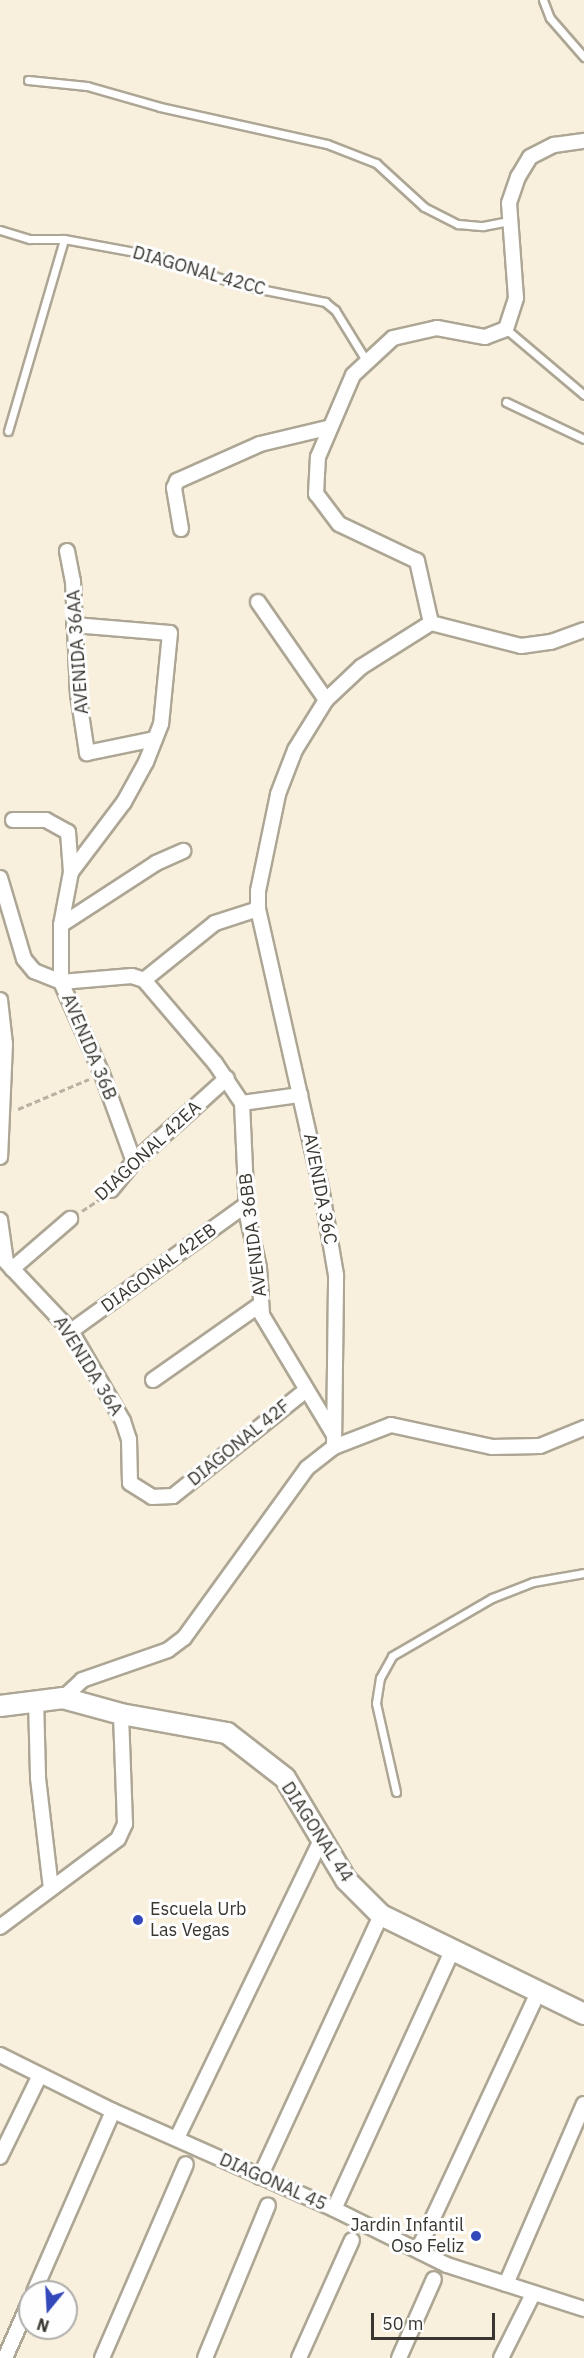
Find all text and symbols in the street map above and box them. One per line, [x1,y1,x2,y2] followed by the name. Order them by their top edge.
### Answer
[130,242,268,300] street label: DIAGONAL 42CC
[63,589,93,715] street label: AVENIDA 36AA
[57,991,121,1103] street label: AVENIDA 36B
[91,1096,205,1206] street label: DIAGONAL 42EA
[299,1132,341,1246] street label: AVENIDA 36C
[235,1172,271,1298] street label: AVENIDA 36BB
[97,1219,221,1317] street label: DIAGONAL 42EB
[49,1312,127,1420] street label: AVENIDA 36A
[184,1395,294,1491] street label: DIAGONAL 42F
[277,1778,357,1886] street label: DIAGONAL 44
[150,1899,246,1942] place label: Escuela Urb Las Vegas
[131,1913,145,1927] marker: Escuela Urb Las Vegas
[216,2149,330,2215] street label: DIAGONAL 45
[350,2215,464,2258] place label: Jardin Infantil Oso Feliz
[469,2229,483,2243] marker: Jardin Infantil Oso Feliz
[18,2280,78,2340] north arrow
[374,2301,498,2339] scale bar
[382,2312,424,2335] text: 50 m
[34,2314,52,2337] text: N

